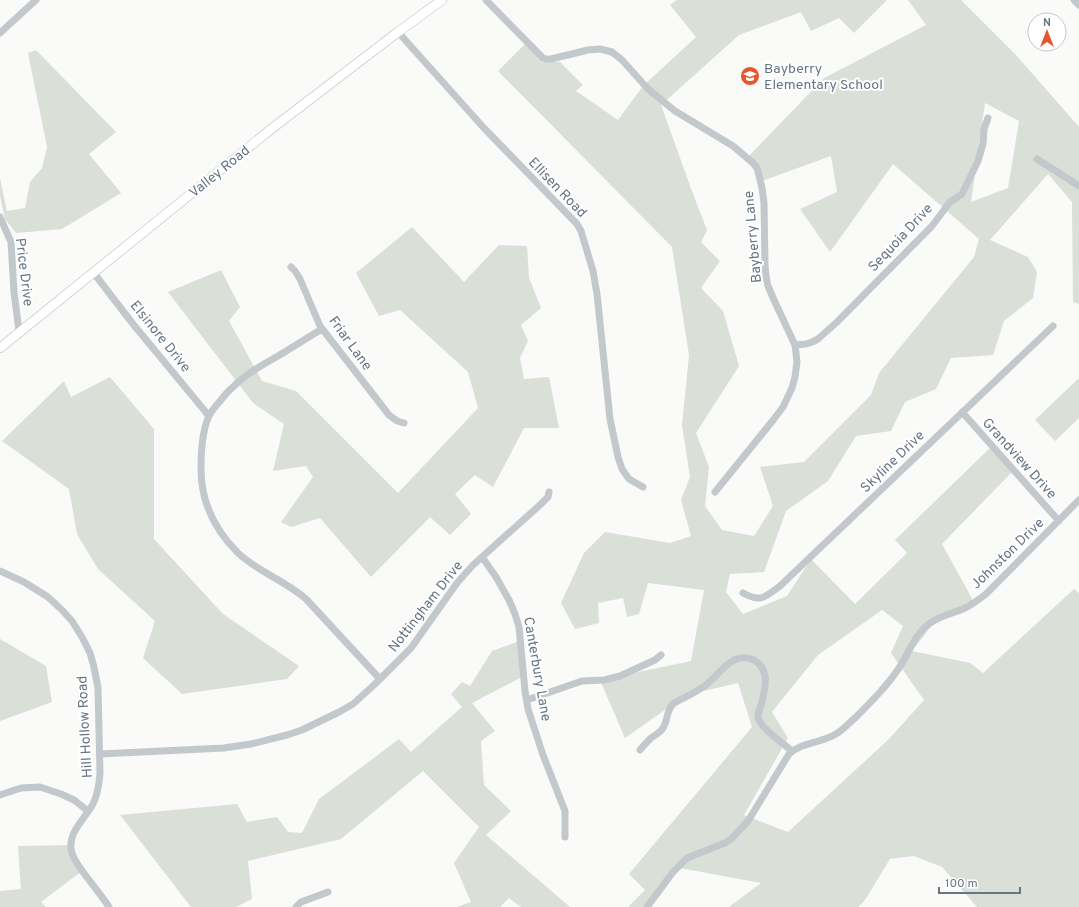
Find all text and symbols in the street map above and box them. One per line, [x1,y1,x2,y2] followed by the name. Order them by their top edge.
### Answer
[1027,12,1067,52] north arrow
[1043,16,1051,30] text: N
[764,61,883,94] place label: Bayberry Elementary School
[739,65,761,87] school or university icon: Bayberry Elementary School
[186,143,254,202] street label: Valley Road
[524,154,590,222] street label: Ellisen Road
[741,190,766,284] street label: Bayberry Lane
[865,200,937,276] street label: Sequoia Drive
[11,237,36,307] street label: Price Drive
[126,298,194,376] street label: Elsinore Drive
[324,313,375,374] street label: Friar Lane
[978,415,1060,503] street label: Grandview Drive
[858,427,929,497] street label: Skyline Drive
[968,515,1048,593] street label: Johnston Drive
[385,558,467,656] street label: Nottingham Drive
[519,616,554,723] street label: Canterbury Lane
[74,675,97,778] street label: Hill Hollow Road
[939,869,1020,895] scale bar
[945,876,978,892] text: 100 m

